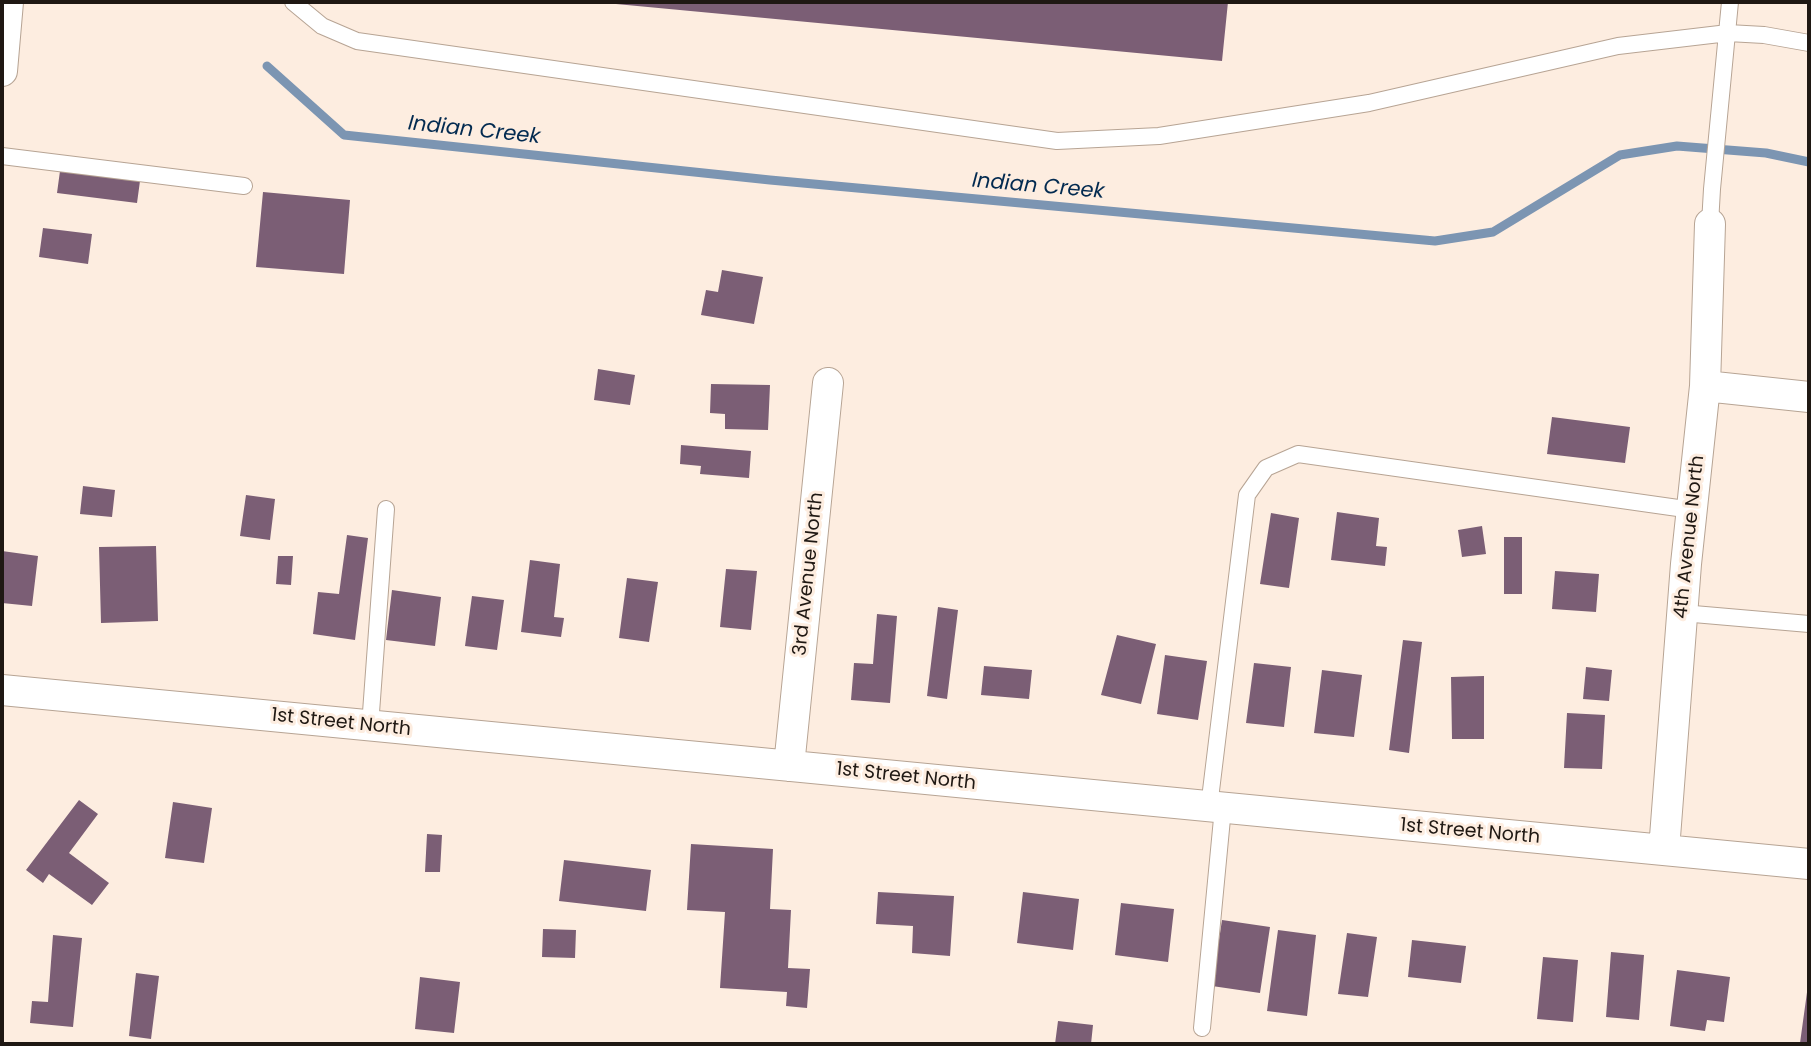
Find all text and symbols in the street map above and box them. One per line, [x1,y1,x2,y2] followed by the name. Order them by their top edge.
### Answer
[407,112,541,150] water label: Indian Creek
[971,169,1105,205] water label: Indian Creek
[1670,454,1710,620] street label: 4th Avenue North
[789,491,829,657] street label: 3rd Avenue North
[270,704,412,742] street label: 1st Street North
[835,758,977,796] street label: 1st Street North
[1399,815,1541,849] street label: 1st Street North

